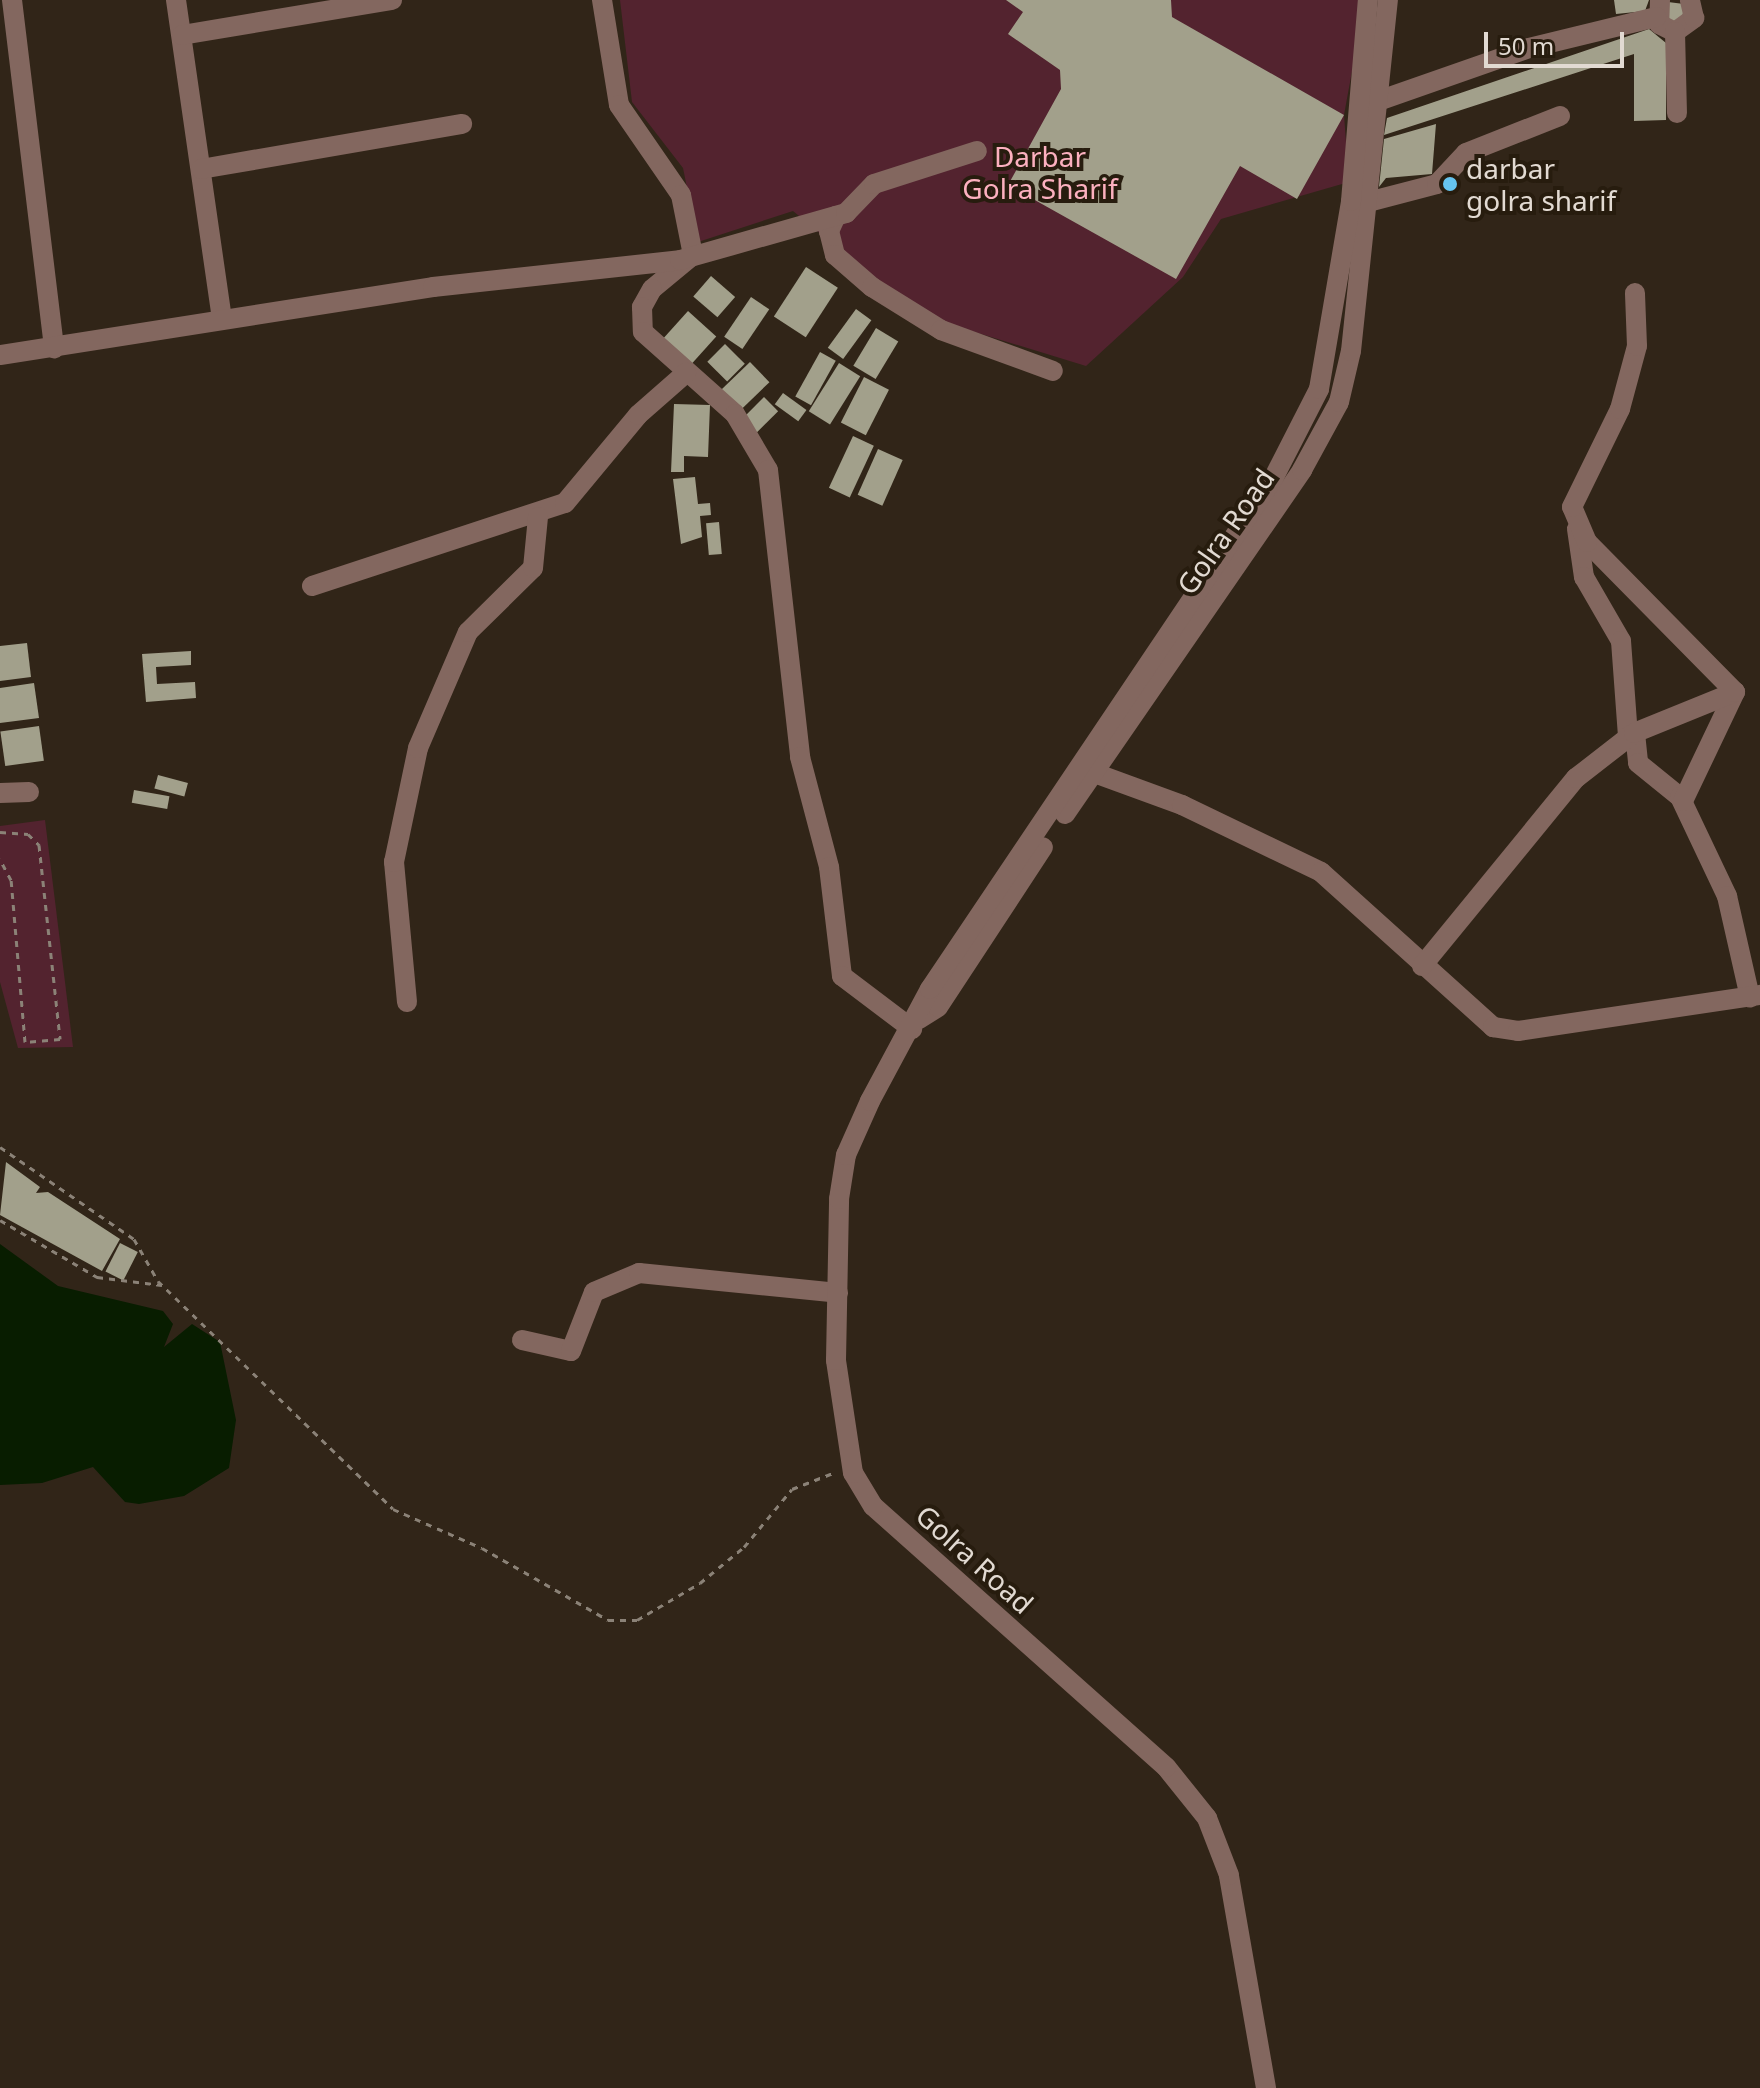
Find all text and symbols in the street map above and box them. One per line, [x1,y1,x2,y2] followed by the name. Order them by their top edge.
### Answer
[1488,16,1628,66] scale bar
[1498,29,1554,62] text: 50 m
[962,139,1118,205] park label: Darbar Golra Sharif
[1466,151,1616,217] place label: darbar golra sharif
[1441,175,1459,193] marker: darbar golra sharif
[1169,462,1281,600] street label: Golra Road
[910,1498,1040,1620] street label: Golra Road

